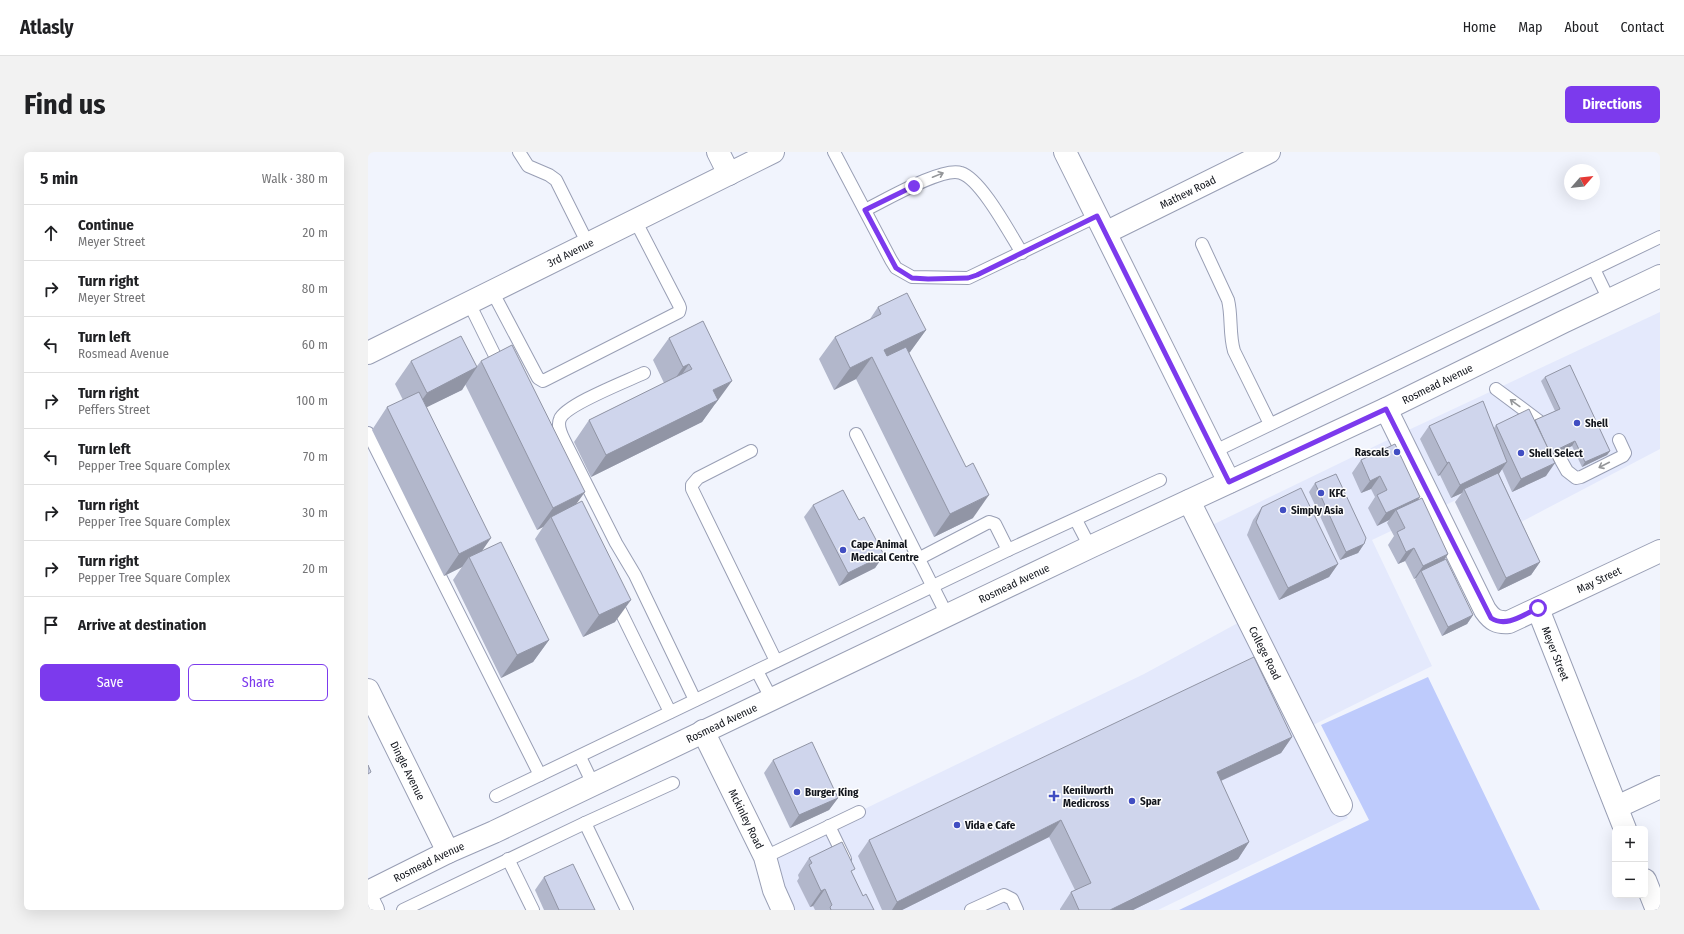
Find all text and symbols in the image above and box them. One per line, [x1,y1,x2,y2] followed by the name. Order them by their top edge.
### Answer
[20,16,74,39] text: Atlasly
[1463,19,1496,36] text: Home
[1518,19,1542,36] text: Map
[1564,19,1599,36] text: About
[1621,19,1664,36] text: Contact
[1565,86,1660,123] button: Directions
[24,88,106,121] text: Find us
[1564,164,1600,200] north arrow
[40,168,78,189] text: 5 min
[262,171,328,186] text: Walk · 380 m
[932,171,944,179] one-way arrow
[1158,173,1218,211] street label: Mathew Road
[905,177,923,195] route end
[78,216,134,234] text: Continue
[40,222,62,244] icon: ahead
[302,225,328,240] text: 20 m
[78,234,145,249] text: Meyer Street
[545,236,596,269] street label: 3rd Avenue
[78,272,139,290] text: Turn right
[40,278,62,300] icon: right
[302,281,328,296] text: 80 m
[78,290,145,305] text: Meyer Street
[78,328,131,346] text: Turn left
[40,334,62,356] icon: left
[302,337,328,352] text: 60 m
[78,346,169,361] text: Rosmead Avenue
[1400,361,1475,407] street label: Rosmead Avenue
[78,384,139,402] text: Turn right
[40,390,62,412] icon: right
[296,393,328,408] text: 100 m
[1510,399,1521,407] one-way arrow
[78,402,150,417] text: Peffers Street
[1585,417,1609,430] place label: Shell
[1572,418,1582,428] marker: Shell
[78,440,131,458] text: Turn left
[40,446,62,468] icon: left
[1355,446,1389,459] place label: Rascals
[1392,447,1402,457] marker: Rascals
[1529,447,1583,460] place label: Shell Select
[1516,448,1526,458] marker: Shell Select
[303,449,328,464] text: 70 m
[78,458,230,473] text: Pepper Tree Square Complex
[1599,462,1611,470] one-way arrow
[1329,487,1346,500] place label: KFC
[1316,488,1326,498] marker: KFC
[78,496,139,514] text: Turn right
[40,502,62,524] icon: right
[1291,504,1344,517] place label: Simply Asia
[302,505,328,520] text: 30 m
[1278,505,1288,515] marker: Simply Asia
[78,514,230,529] text: Pepper Tree Square Complex
[851,538,919,564] place label: Cape Animal Medical Centre
[838,545,848,555] marker: Cape Animal Medical Centre
[78,552,139,570] text: Turn right
[40,558,62,580] icon: right
[302,561,328,576] text: 20 m
[976,561,1052,606] street label: Rosmead Avenue
[1575,564,1624,596] street label: May Street
[78,570,230,585] text: Pepper Tree Square Complex
[1529,599,1547,617] route start
[40,614,62,636] icon: arrive
[78,616,206,634] text: Arrive at destination
[1246,624,1284,682] street label: College Road
[1539,625,1572,683] street label: Meyer Street
[40,664,180,701] button: Save
[188,664,328,701] button: Share
[684,701,759,746] street label: Rosmead Avenue
[388,739,428,802] street label: Dingle Avenue
[1063,784,1114,810] place label: Kenilworth Medicross
[805,786,859,799] place label: Burger King
[726,787,766,851] street label: Mckinley Road
[792,787,802,797] marker: Burger King
[1048,790,1060,802] marker: Kenilworth Medicross
[1140,795,1162,808] place label: Spar
[1127,796,1137,806] marker: Spar
[964,819,1016,832] place label: Vida e Cafe
[952,820,962,830] marker: Vida e Cafe
[1612,826,1648,898] map controls
[1612,826,1648,862] button: +
[391,839,466,885] street label: Rosmead Avenue
[1612,862,1648,898] button: −

